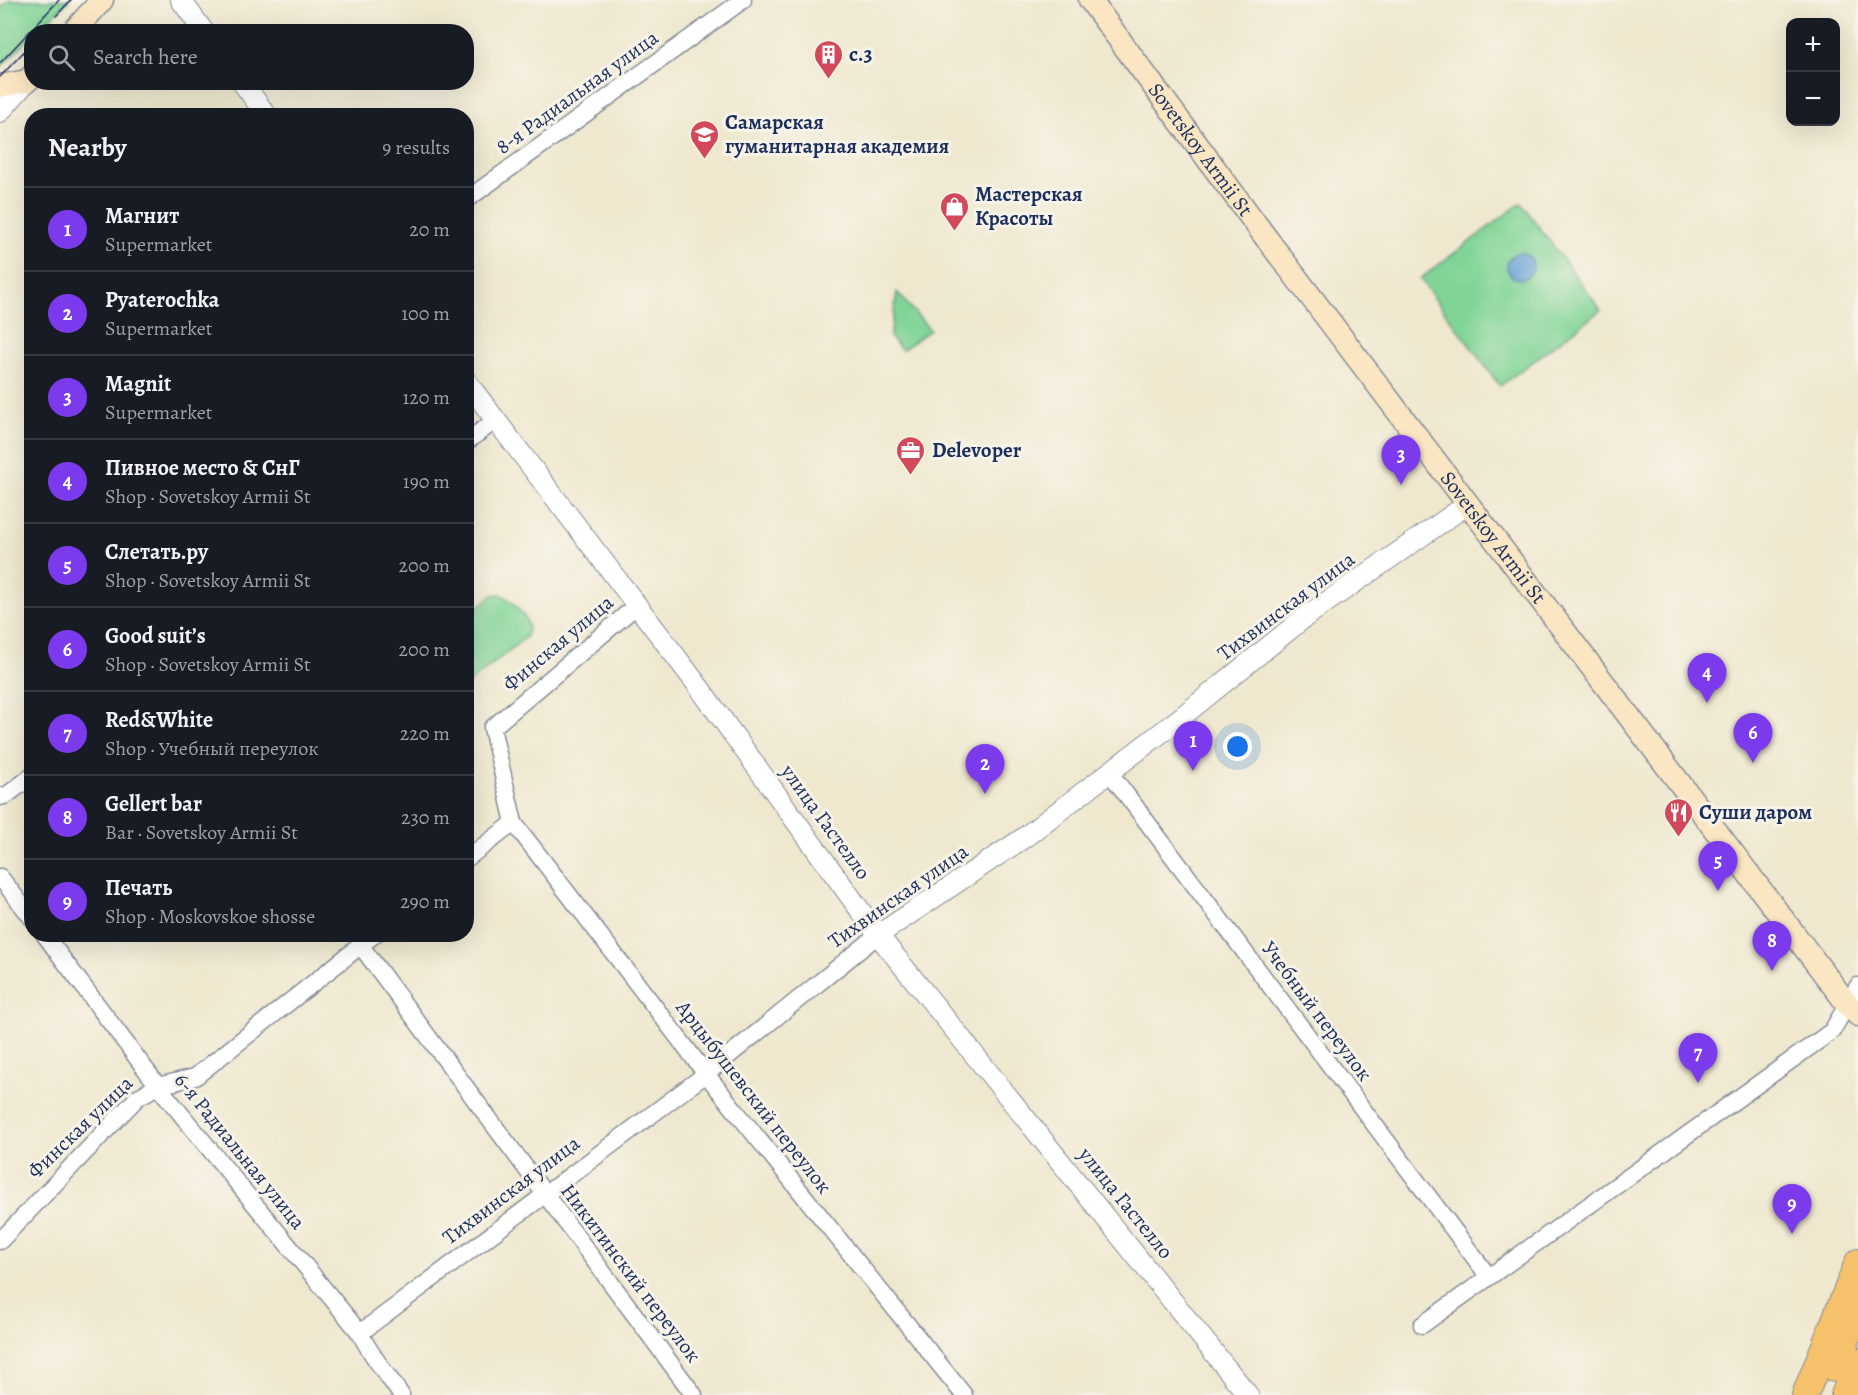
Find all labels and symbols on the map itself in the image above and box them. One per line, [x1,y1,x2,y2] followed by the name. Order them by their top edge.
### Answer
[490,23,664,161] street label: 8-я Радиальная улица
[812,38,844,80] building icon: с.3
[849,40,872,68] place label: с.3
[1142,77,1260,222] street label: Sovetskoy Armii St
[725,108,949,160] place label: Самарская гуманитарная академия
[688,118,720,160] school or university icon: Самарская гуманитарная академия
[975,180,1083,232] place label: Мастерская Красоты
[938,190,970,232] shop icon: Мастерская Красоты
[895,434,927,476] office icon: Delevoper
[932,436,1022,464] place label: Delevoper
[1382,436,1420,485] pin: 3
[1434,465,1553,610] street label: Sovetskoy Armii St
[1212,545,1361,667] street label: Тихвинская улица
[497,588,620,698] street label: Финская улица
[1688,654,1726,703] pin: 4
[1734,714,1772,763] pin: 6
[1174,722,1212,771] pin: 1
[1223,732,1252,761] your location
[966,744,1004,794] pin: 2
[774,758,877,885] street label: улица Гастелло
[1662,796,1694,838] restaurant icon: Суши даром
[1699,798,1812,826] place label: Суши даром
[822,837,974,955] street label: Тихвинская улица
[1698,842,1738,891] pin: 5
[1752,922,1792,971] pin: 8
[1255,935,1379,1087] street label: Учебный переулок
[669,994,838,1199] street label: Арцыбушевский переулок
[1678,1034,1718,1083] pin: 7
[168,1067,312,1235] street label: 6-я Радиальная улица
[21,1069,139,1184] street label: Финская улица
[437,1129,586,1251] street label: Тихвинская улица
[1072,1141,1180,1265] street label: улица Гастелло
[554,1178,708,1368] street label: Никитинский переулок
[1772,1184,1812,1234] pin: 9

